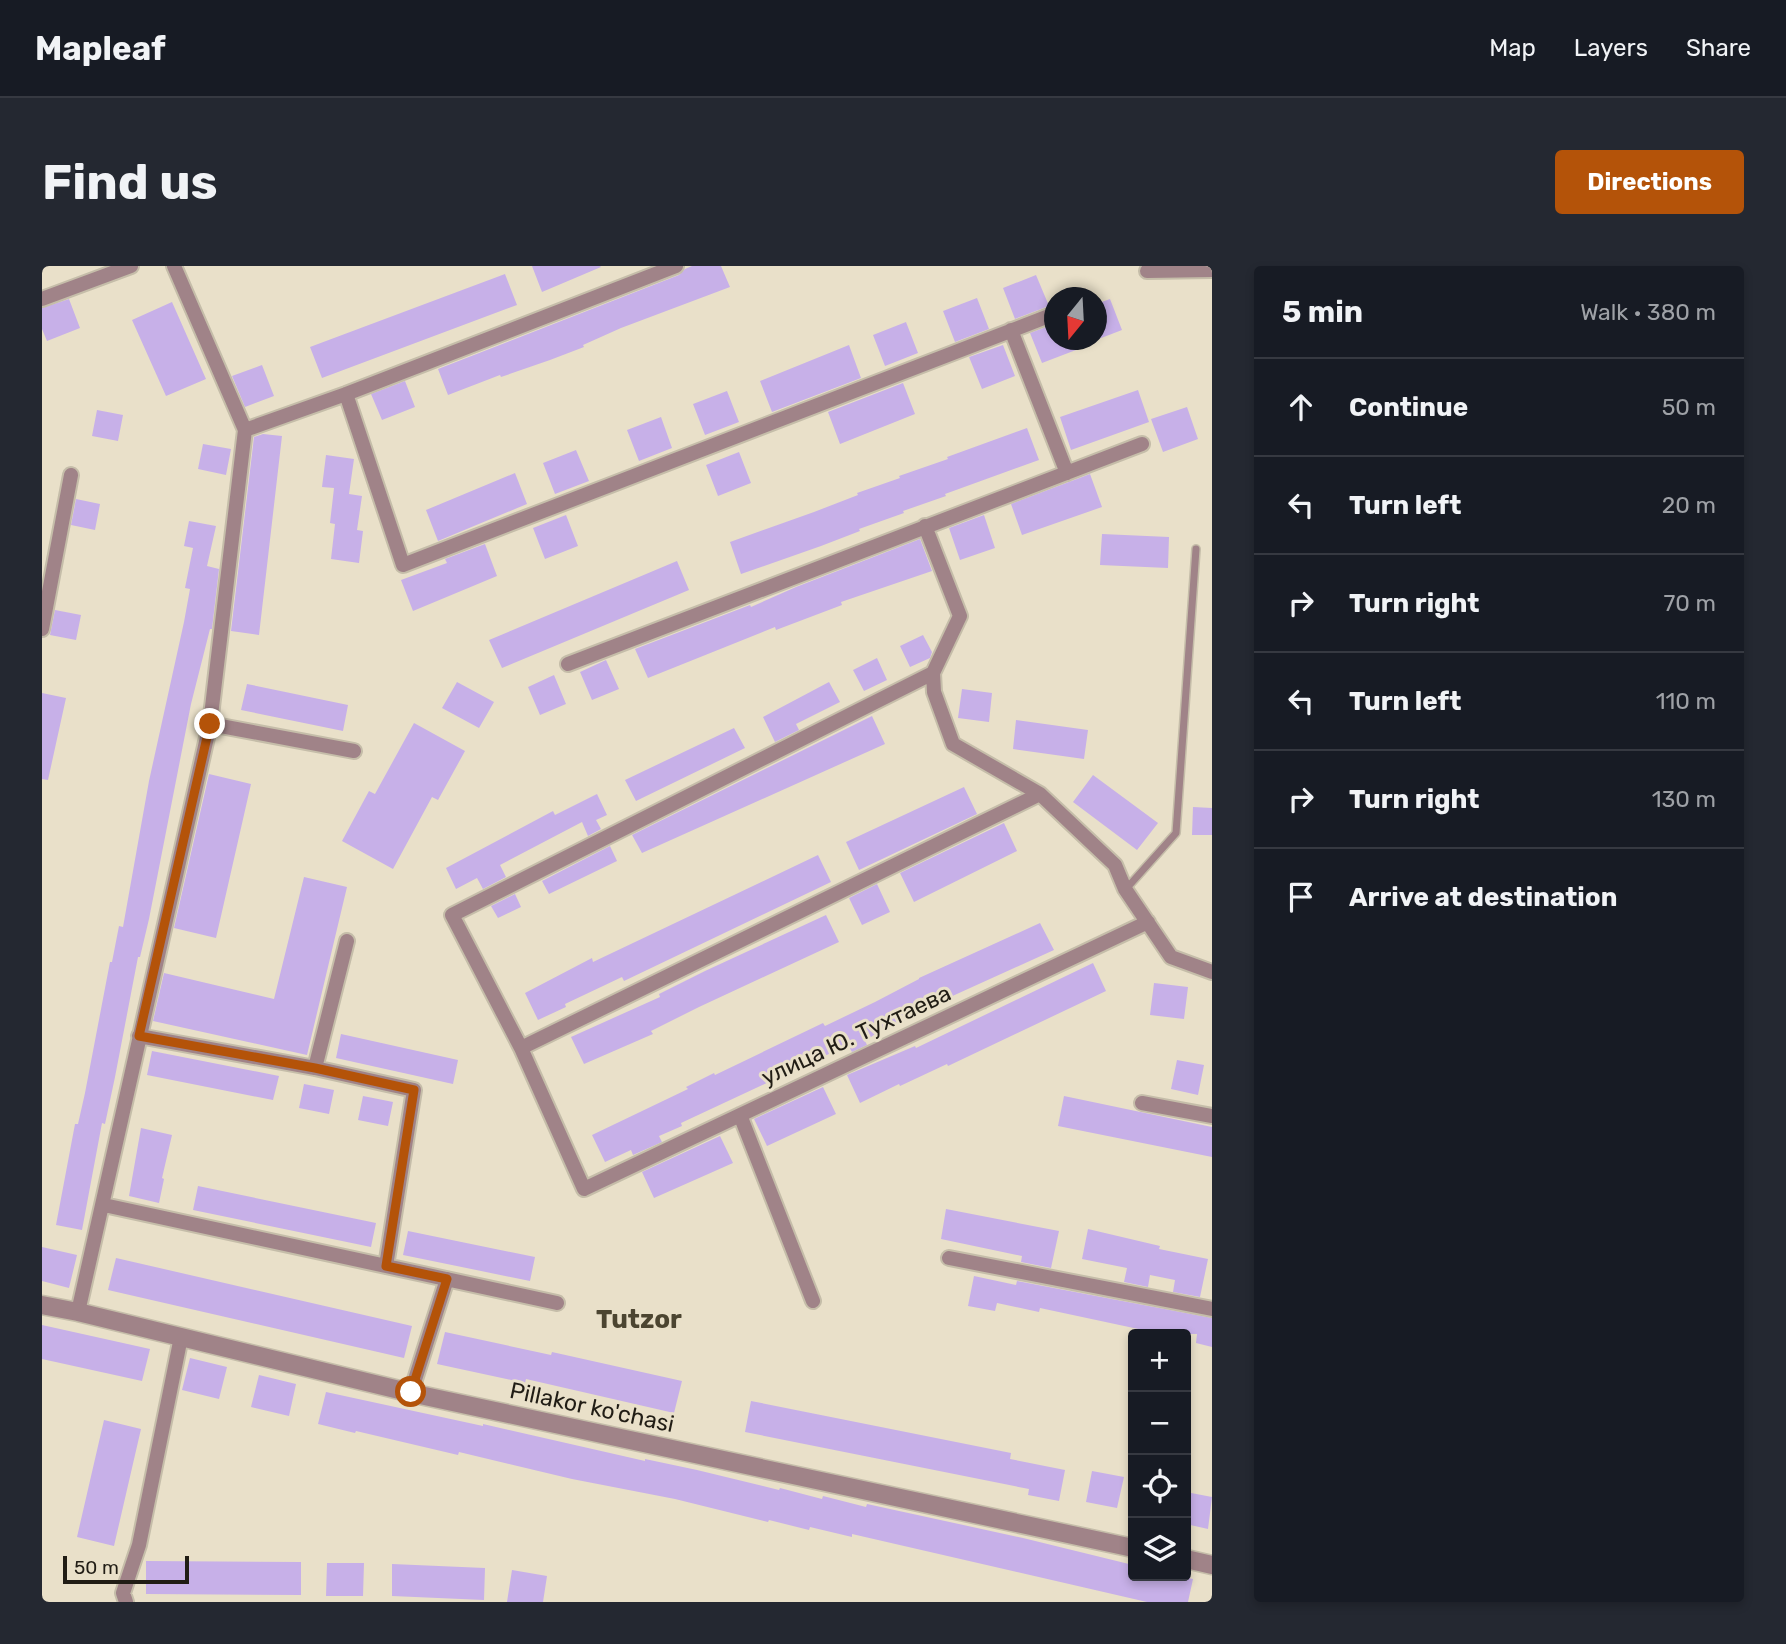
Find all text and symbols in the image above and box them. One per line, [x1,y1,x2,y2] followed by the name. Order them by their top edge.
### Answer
[35,29,166,68] text: Mapleaf
[1489,34,1536,62] text: Map
[1574,34,1648,62] text: Layers
[1686,34,1751,62] text: Share
[1555,150,1744,214] button: Directions
[42,153,218,211] text: Find us
[1044,287,1107,350] north arrow
[1282,294,1363,330] text: 5 min
[1580,298,1716,326] text: Walk · 380 m
[1282,388,1320,426] icon: ahead
[1349,392,1468,423] text: Continue
[1662,393,1716,421] text: 50 m
[1282,486,1320,524] icon: left
[1349,490,1461,521] text: Turn left
[1662,491,1716,519] text: 20 m
[1282,584,1320,622] icon: right
[1349,588,1479,619] text: Turn right
[1664,589,1716,617] text: 70 m
[1282,682,1320,720] icon: left
[1349,686,1461,717] text: Turn left
[1656,687,1716,715] text: 110 m
[194,708,225,739] route end
[1282,780,1320,818] icon: right
[1349,784,1479,815] text: Turn right
[1652,785,1716,813] text: 130 m
[1282,878,1320,916] icon: arrive
[1349,882,1617,913] text: Arrive at destination
[757,979,955,1091] street label: улица Ю. Тухтаева
[596,1304,682,1335] district label: Tutzor
[1128,1329,1191,1581] map controls
[1128,1329,1191,1392] button: +
[395,1376,426,1407] route start
[507,1376,677,1438] street label: Pillakor ko'chasi
[1128,1392,1191,1455] button: −
[1128,1455,1191,1518] button: locate
[1128,1518,1191,1581] button: layers
[63,1553,189,1585] scale bar
[74,1556,119,1579] text: 50 m

